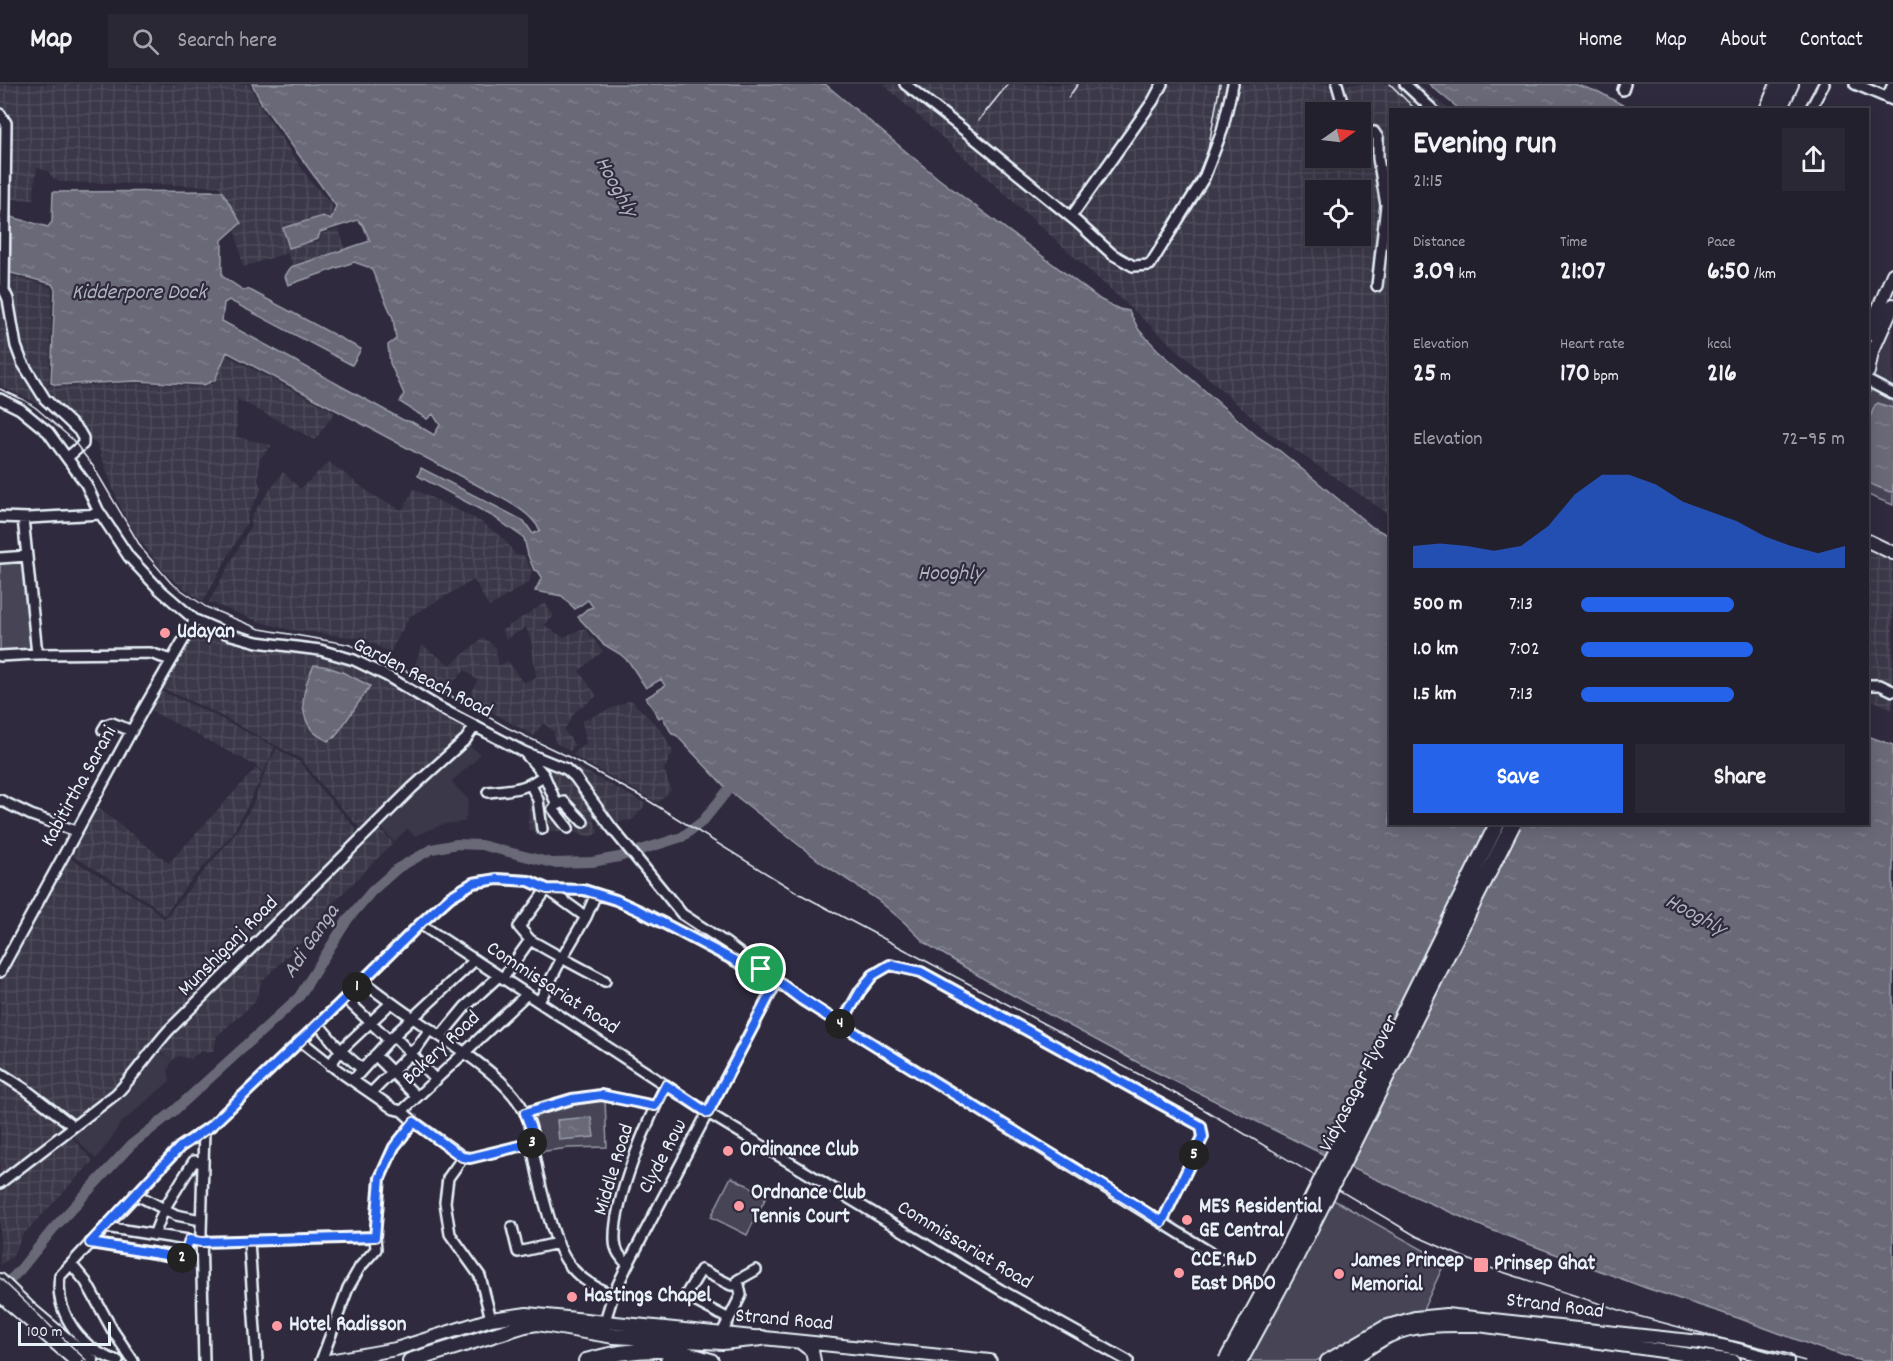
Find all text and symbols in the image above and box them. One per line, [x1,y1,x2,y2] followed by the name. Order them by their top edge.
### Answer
[108,14,528,68] search box
[30,21,72,61] text: Map
[129,25,162,58] icon: search
[177,26,277,57] text: Search here
[1578,26,1622,56] text: Home
[1655,26,1687,56] text: Map
[1720,26,1767,56] text: About
[1800,26,1863,56] text: Contact
[1305,102,1371,168] north arrow
[1305,102,1371,246] map controls
[1413,122,1557,169] text: Evening run
[1782,128,1845,191] button: share
[586,151,646,226] water label: Hooghly
[1413,168,1443,196] text: 21:15
[1305,180,1371,246] button: locate
[1413,231,1465,254] text: Distance
[1560,231,1587,254] text: Time
[1707,231,1735,254] text: Pace
[1413,254,1455,291] text: 3.09
[1560,254,1606,291] text: 21:07
[1707,254,1750,291] text: 6:50
[1455,263,1476,286] text: km
[1750,263,1776,286] text: /km
[72,278,208,309] water label: Kidderpore Dock
[1413,333,1469,356] text: Elevation
[1560,333,1625,356] text: Heart rate
[1707,333,1731,356] text: kcal
[1413,356,1436,393] text: 25
[1560,356,1590,393] text: 170
[1707,356,1737,393] text: 216
[1436,365,1451,388] text: m
[1590,365,1619,388] text: bpm
[1413,426,1483,454] text: Elevation
[1782,426,1845,454] text: 72–95 m
[918,559,985,590] water label: Hooghly
[1413,591,1462,619] text: 500 m
[1509,591,1533,619] text: 7:13
[177,618,235,648] place label: Udayan
[158,626,172,640] marker: Udayan
[347,631,497,727] street label: Garden Reach Road
[1413,636,1458,664] text: 1.0 km
[1509,636,1540,664] text: 7:02
[1413,681,1456,709] text: 1.5 km
[1509,681,1533,709] text: 7:13
[34,721,126,853] street label: Kabitirtha Sarani
[1413,744,1623,813] button: Save
[1635,744,1845,813] button: Share
[1659,887,1734,946] water label: Hooghly
[172,890,286,1004] street label: Munshiganj Road
[276,898,349,985] water label: Adi Ganga
[480,935,624,1043] street label: Commissariat Road
[735,943,786,994] pin
[744,952,777,985] icon: arrive
[342,972,372,1002] pin: 1
[355,975,359,998] text: 1
[396,1005,488,1093] street label: Bakery Road
[825,1009,855,1039] pin: 4
[1312,1010,1408,1158] street label: Vidyasagar Flyover
[837,1012,843,1035] text: 4
[632,1114,696,1200] street label: Clyde Row
[587,1121,643,1219] street label: Middle Road
[517,1128,547,1158] pin: 3
[528,1131,536,1154] text: 3
[740,1136,859,1166] place label: Ordinance Club
[1179,1140,1209,1170] pin: 5
[1190,1143,1198,1166] text: 5
[721,1144,735,1158] marker: Ordinance Club
[751,1179,866,1233] place label: Ordnance Club Tennis Court
[1199,1193,1323,1247] place label: MES Residential GE Central
[891,1194,1037,1298] street label: Commissariat Road
[732,1199,746,1213] marker: Ordnance Club Tennis Court
[1180,1213,1194,1227] marker: MES Residential GE Central
[167,1243,197,1273] pin: 2
[179,1246,186,1269] text: 2
[1191,1246,1276,1300] place label: CCE R&D East DRDO
[1351,1247,1464,1301] place label: James Princep Memorial
[1494,1250,1596,1280] place label: Prinsep Ghat
[1472,1256,1490,1274] marker: Prinsep Ghat
[1172,1266,1186,1280] marker: CCE R&D East DRDO
[1332,1267,1346,1281] marker: James Princep Memorial
[584,1282,712,1312] place label: Hastings Chapel
[1504,1286,1606,1328] street label: Strand Road
[565,1290,579,1304] marker: Hastings Chapel
[734,1302,834,1340] street label: Strand Road
[289,1311,407,1341] place label: Hotel Radisson
[18,1319,111,1346] scale bar
[270,1319,284,1333] marker: Hotel Radisson
[27,1321,63,1344] text: 100 m

